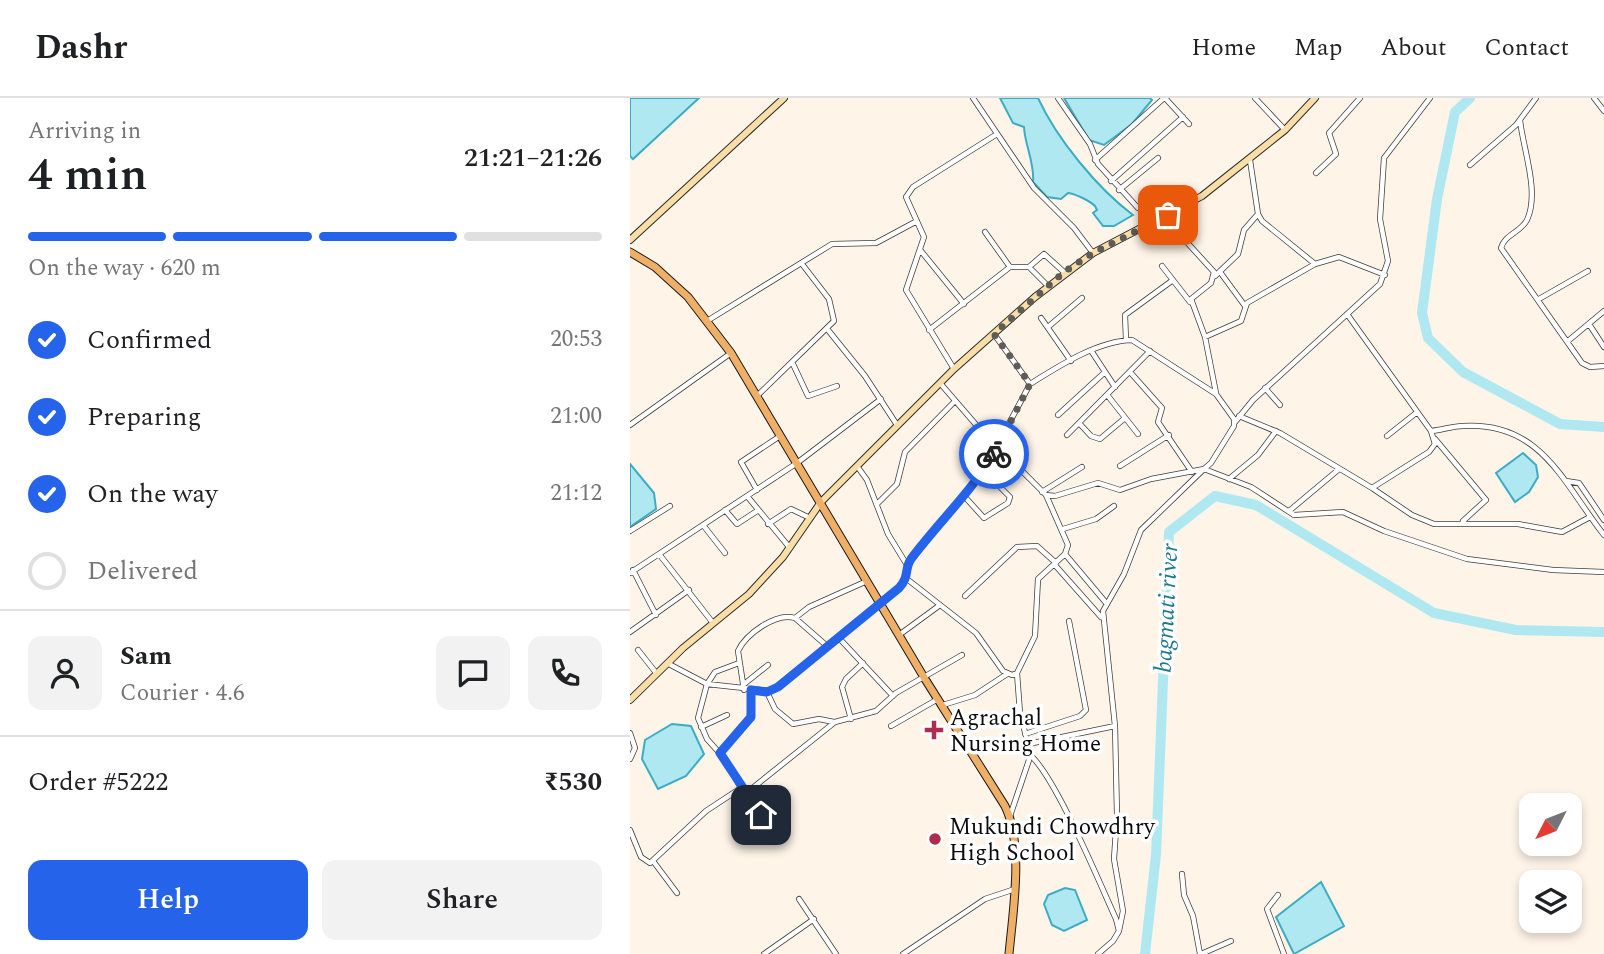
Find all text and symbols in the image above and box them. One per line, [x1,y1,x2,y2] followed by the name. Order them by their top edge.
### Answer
[35,23,127,73] text: Dashr
[1191,30,1256,66] text: Home
[1294,30,1342,66] text: Map
[1380,30,1446,66] text: About
[1484,30,1569,66] text: Contact
[28,114,141,149] text: Arriving in
[464,138,602,178] text: 21:21–21:26
[28,140,147,210] text: 4 min
[1138,185,1198,245] pin
[1149,196,1187,234] icon: bag
[28,251,221,286] text: On the way · 620 m
[87,320,212,360] text: Confirmed
[28,321,66,359] icon: check
[550,322,602,357] text: 20:53
[87,397,201,437] text: Preparing
[28,398,66,436] icon: check
[550,399,602,434] text: 21:00
[959,419,1029,489] courier
[975,435,1013,473] icon: bike
[87,474,218,514] text: On the way
[28,475,66,513] icon: check
[550,476,602,511] text: 21:12
[1146,542,1188,674] water label: bagmati river
[87,551,198,591] text: Delivered
[28,636,102,710] button: person
[120,636,172,676] text: Sam
[436,636,510,710] button: chat
[528,636,602,710] button: phone
[120,676,245,711] text: Courier · 4.6
[950,701,1101,762] place label: Agrachal Nursing Home
[924,720,944,740] marker: Agrachal Nursing Home
[28,762,168,802] text: Order #5222
[544,762,602,802] text: ₹530
[731,785,791,845] pin
[1519,793,1582,856] north arrow
[1519,793,1582,933] map controls
[742,796,780,834] icon: home
[949,810,1156,871] place label: Mukundi Chowdhry High School
[927,831,943,847] marker: Mukundi Chowdhry High School
[28,860,308,940] button: Help
[322,860,602,940] button: Share
[1519,870,1582,933] button: layers

